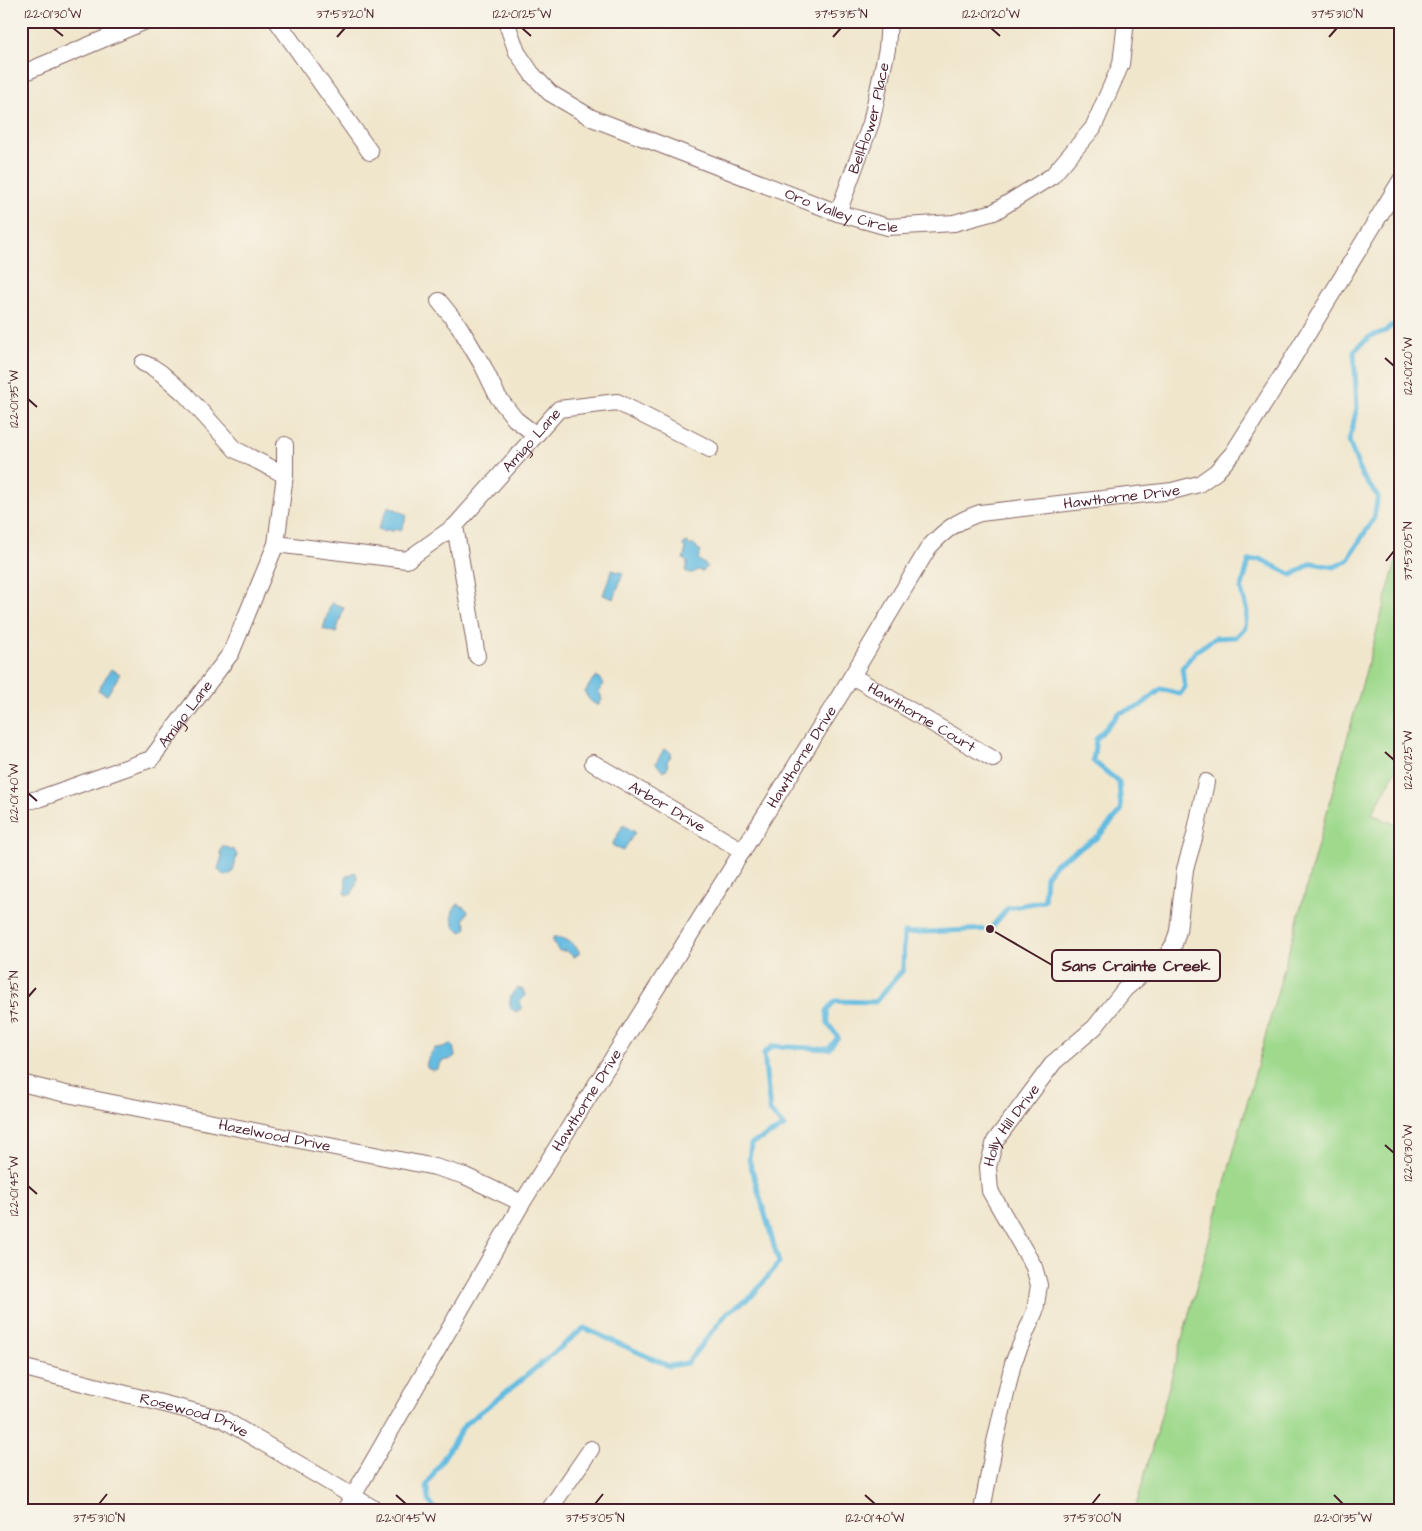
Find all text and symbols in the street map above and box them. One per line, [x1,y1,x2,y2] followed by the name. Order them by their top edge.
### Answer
[25,6,82,23] text: 122°01'30"W
[316,6,374,23] text: 37°53'20"N
[493,6,552,23] text: 122°01'25"W
[814,6,868,23] text: 37°53'15"N
[962,6,1020,23] text: 122°01'20"W
[1311,6,1364,23] text: 37°53'10"N
[843,61,894,177] street label: Bellflower Place
[782,183,898,238] street label: Oro Valley Circle
[1400,337,1417,395] text: 122°01'20"W
[6,369,23,428] text: 122°01'35"W
[497,403,566,477] street label: Amigo Lane
[1062,479,1182,514] street label: Hawthorne Drive
[1400,521,1417,581] text: 37°53'05"N
[153,676,218,752] street label: Amigo Lane
[864,677,980,757] street label: Hawthorne Court
[762,702,841,812] street label: Hawthorne Drive
[1400,730,1417,789] text: 122°01'25"W
[6,763,23,822] text: 122°01'40"W
[625,776,709,837] street label: Arbor Drive
[1052,950,1220,981] callout: Sans Crainte Creek
[1061,955,1210,977] text: Sans Crainte Creek
[6,970,23,1024] text: 37°53'15"N
[547,1045,626,1155] street label: Hawthorne Drive
[978,1080,1045,1169] street label: Holly Hill Drive
[217,1114,332,1157] street label: Hazelwood Drive
[1400,1124,1417,1181] text: 122°01'30"W
[6,1155,23,1216] text: 122°01'45"W
[138,1388,253,1442] street label: Rosewood Drive
[73,1510,126,1527] text: 37°53'10"N
[376,1510,437,1527] text: 122°01'45"W
[565,1510,625,1527] text: 37°53'05"N
[846,1510,905,1527] text: 122°01'40"W
[1063,1510,1122,1527] text: 37°53'00"N
[1314,1510,1373,1527] text: 122°01'35"W

